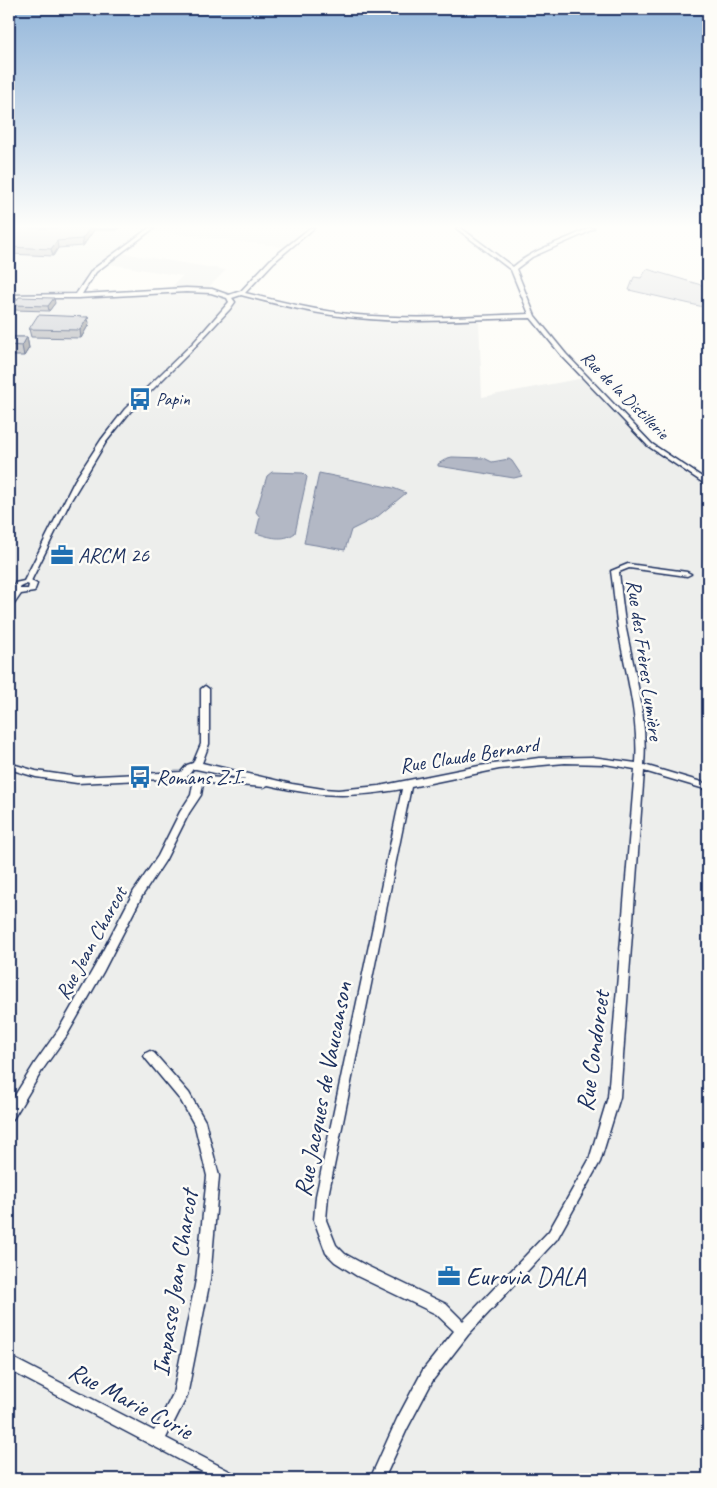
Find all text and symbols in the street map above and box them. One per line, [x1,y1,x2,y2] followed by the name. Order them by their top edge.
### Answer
[576,346,674,444] street label: Rue de la Distillerie
[127,386,153,412] bus stop icon: Papin
[156,388,191,410] place label: Papin
[49,542,75,568] office icon: ARCM 26
[78,542,149,568] place label: ARCM 26
[621,578,669,744] street label: Rue des Frères Lumière
[398,731,543,779] street label: Rue Claude Bernard
[127,764,153,790] bus stop icon: Romans Z.I.
[156,764,245,790] place label: Romans Z.I.
[49,880,134,1004] street label: Rue Jean Charcot
[286,978,360,1199] street label: Rue Jacques de Vaucanson
[569,986,618,1113] street label: Rue Condorcet
[144,1184,206,1378] street label: Impasse Jean Charcot
[466,1261,586,1293] place label: Eurovia DALA
[436,1263,462,1289] office icon: Eurovia DALA
[63,1355,199,1448] street label: Rue Marie Curie

